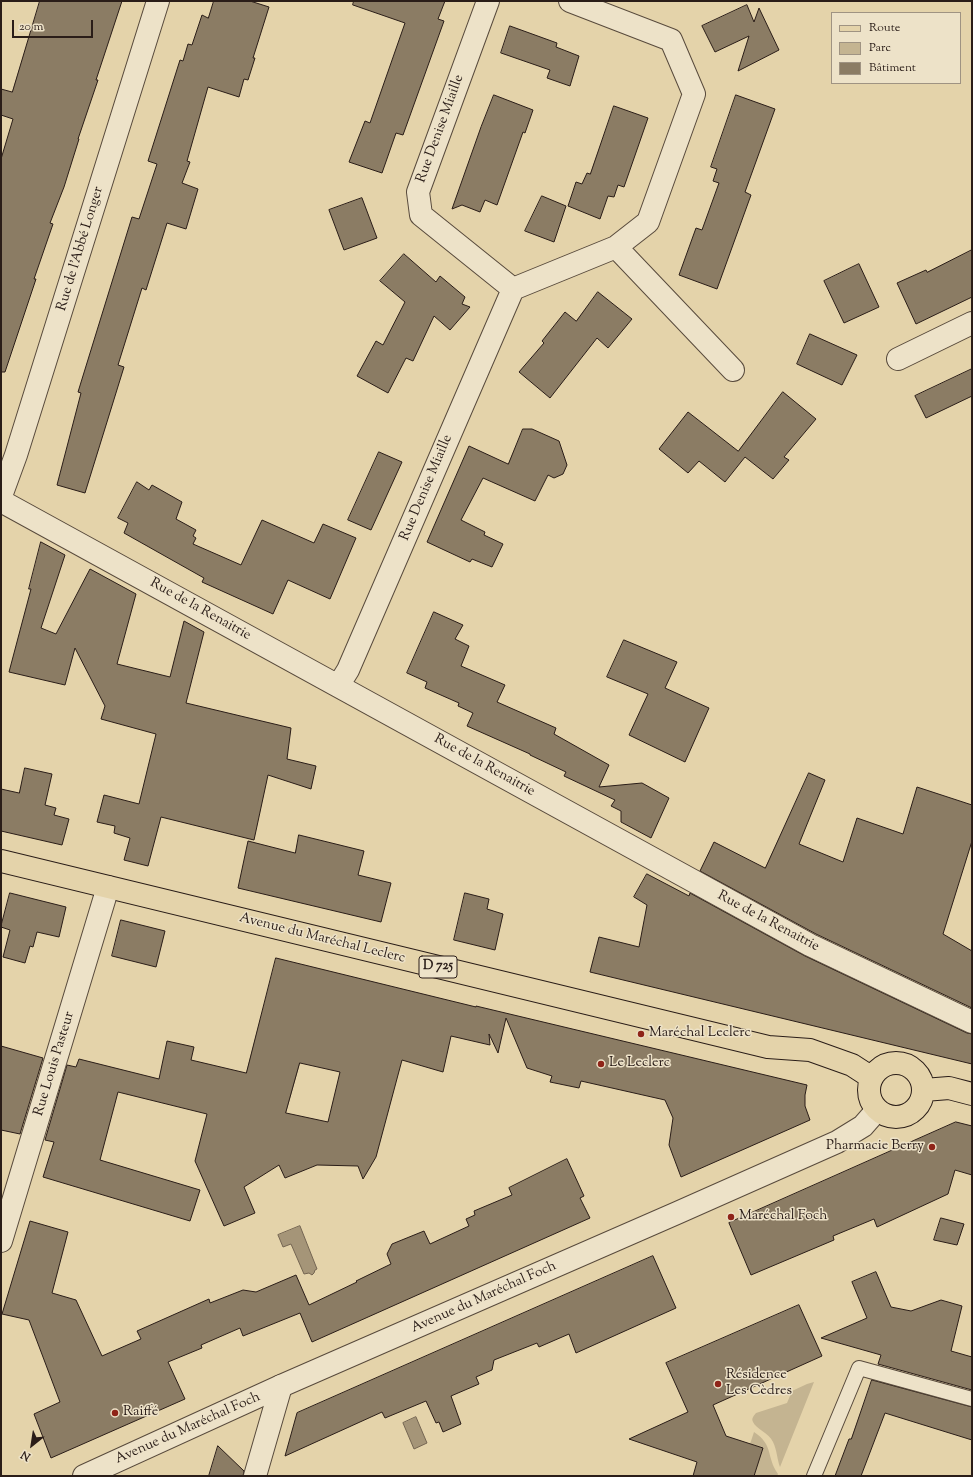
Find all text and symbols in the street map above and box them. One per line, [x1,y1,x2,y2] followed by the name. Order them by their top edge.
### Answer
[14,12,95,38] scale bar
[831,12,961,84] legend
[19,18,43,36] text: 20 m
[869,19,900,37] text: Route
[869,39,891,57] text: Parc
[869,59,916,77] text: Bâtiment
[414,73,468,185] street label: Rue Denise Miaille
[54,185,108,313] street label: Rue de l’Abbé Longer
[397,432,457,544] street label: Rue Denise Miaille
[146,575,254,645] street label: Rue de la Renaitrie
[430,731,538,801] street label: Rue de la Renaitrie
[714,888,822,956] street label: Rue de la Renaitrie
[237,910,407,968] street label: Avenue du Maréchal Leclerc
[419,956,457,978] road number: D 725
[31,1010,79,1118] street label: Rue Louis Pasteur
[649,1026,751,1042] place label: Maréchal Leclerc
[636,1029,646,1039] marker: Maréchal Leclerc
[609,1056,670,1072] place label: Le Leclerc
[596,1059,606,1069] marker: Le Leclerc
[826,1139,924,1155] place label: Pharmacie Berry
[927,1142,937,1152] marker: Pharmacie Berry
[739,1209,827,1225] place label: Maréchal Foch
[726,1212,736,1222] marker: Maréchal Foch
[409,1258,559,1338] street label: Avenue du Maréchal Foch
[726,1368,792,1400] place label: Résidence Les Cèdres
[713,1379,723,1389] marker: Résidence Les Cèdres
[113,1389,263,1469] street label: Avenue du Maréchal Foch
[123,1405,158,1421] place label: Raiffé
[110,1408,120,1418] marker: Raiffé
[12,1425,52,1465] north arrow
[18,1446,34,1465] text: N

